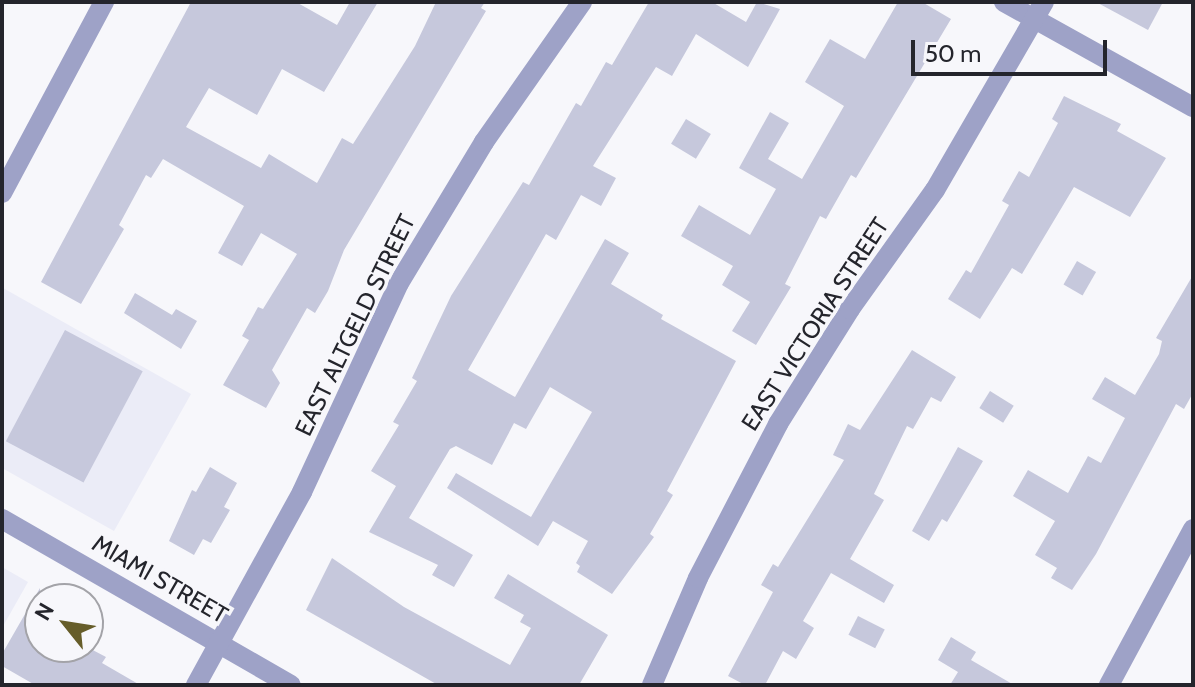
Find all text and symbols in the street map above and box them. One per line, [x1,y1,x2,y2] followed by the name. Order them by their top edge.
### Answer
[915,24,1111,74] scale bar
[925,39,981,68] text: 50 m
[289,210,421,440] street label: EAST ALTGELD STREET
[735,212,895,436] street label: EAST VICTORIA STREET
[87,529,233,629] street label: MIAMI STREET
[24,583,104,663] north arrow
[29,598,60,625] text: N

